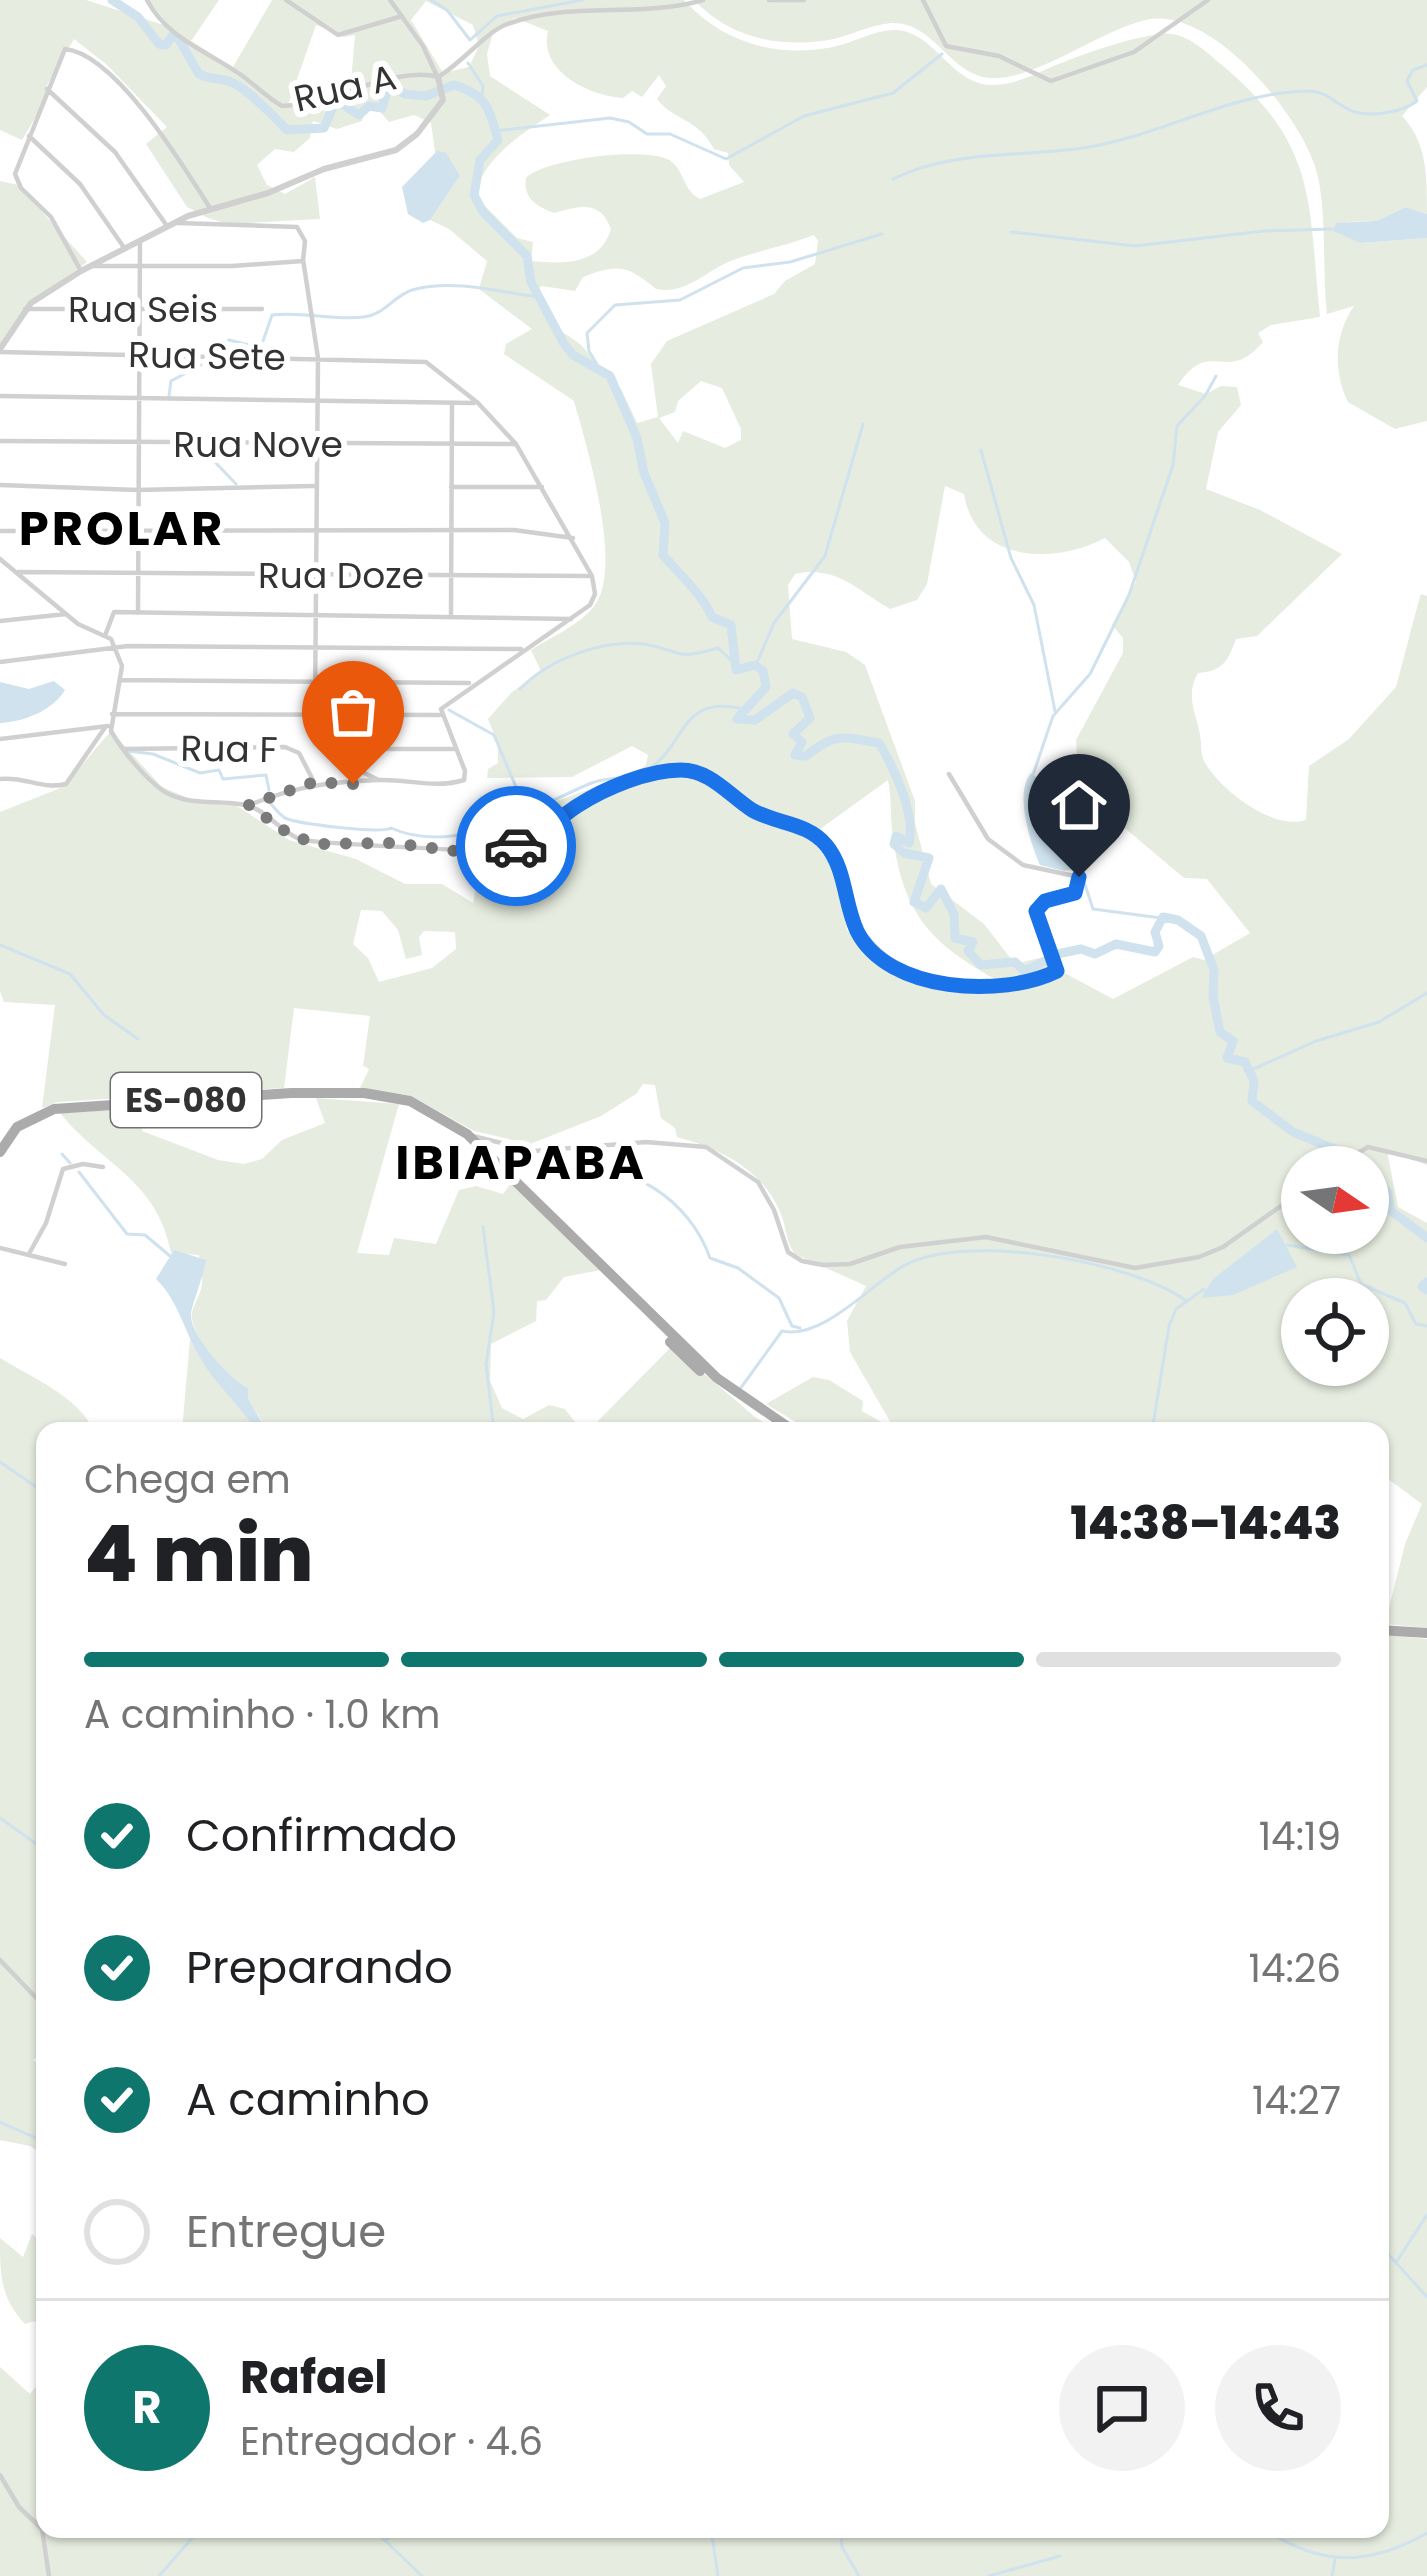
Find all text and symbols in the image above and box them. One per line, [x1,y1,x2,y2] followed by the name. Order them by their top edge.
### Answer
[289,52,401,124] street label: Rua A
[68,284,218,335] street label: Rua Seis
[128,329,286,383] street label: Rua Sete
[173,419,343,470] street label: Rua Nove
[19,495,225,562] district label: PROLAR
[258,550,424,601] street label: Rua Doze
[302,661,404,784] pin
[320,679,386,745] icon: bag
[180,723,278,775] street label: Rua F
[1028,754,1130,877] pin
[1046,772,1112,838] icon: home
[456,786,576,906] courier
[483,813,549,879] icon: car
[111,1073,261,1127] road number: ES-080
[395,1129,647,1196] district label: IBIAPABA
[1281,1146,1389,1254] north arrow
[1281,1146,1389,1386] map controls
[1281,1278,1389,1386] button: locate
[84,1452,291,1507] text: Chega em
[1070,1492,1341,1555] text: 14:38–14:43
[84,1499,314,1608] text: 4 min
[84,1687,440,1742] text: A caminho · 1.0 km
[84,1803,150,1869] icon: check
[186,1804,457,1867] text: Confirmado
[1259,1809,1341,1864] text: 14:19
[84,1935,150,2001] icon: check
[186,1936,453,1999] text: Preparando
[1248,1941,1341,1996] text: 14:26
[84,2067,150,2133] icon: check
[186,2068,430,2131] text: A caminho
[1252,2073,1341,2128] text: 14:27
[186,2200,386,2263] text: Entregue
[1059,2345,1185,2471] button: chat
[1215,2345,1341,2471] button: phone
[240,2346,388,2409] text: Rafael
[132,2376,162,2439] text: R
[240,2414,543,2469] text: Entregador · 4.6

